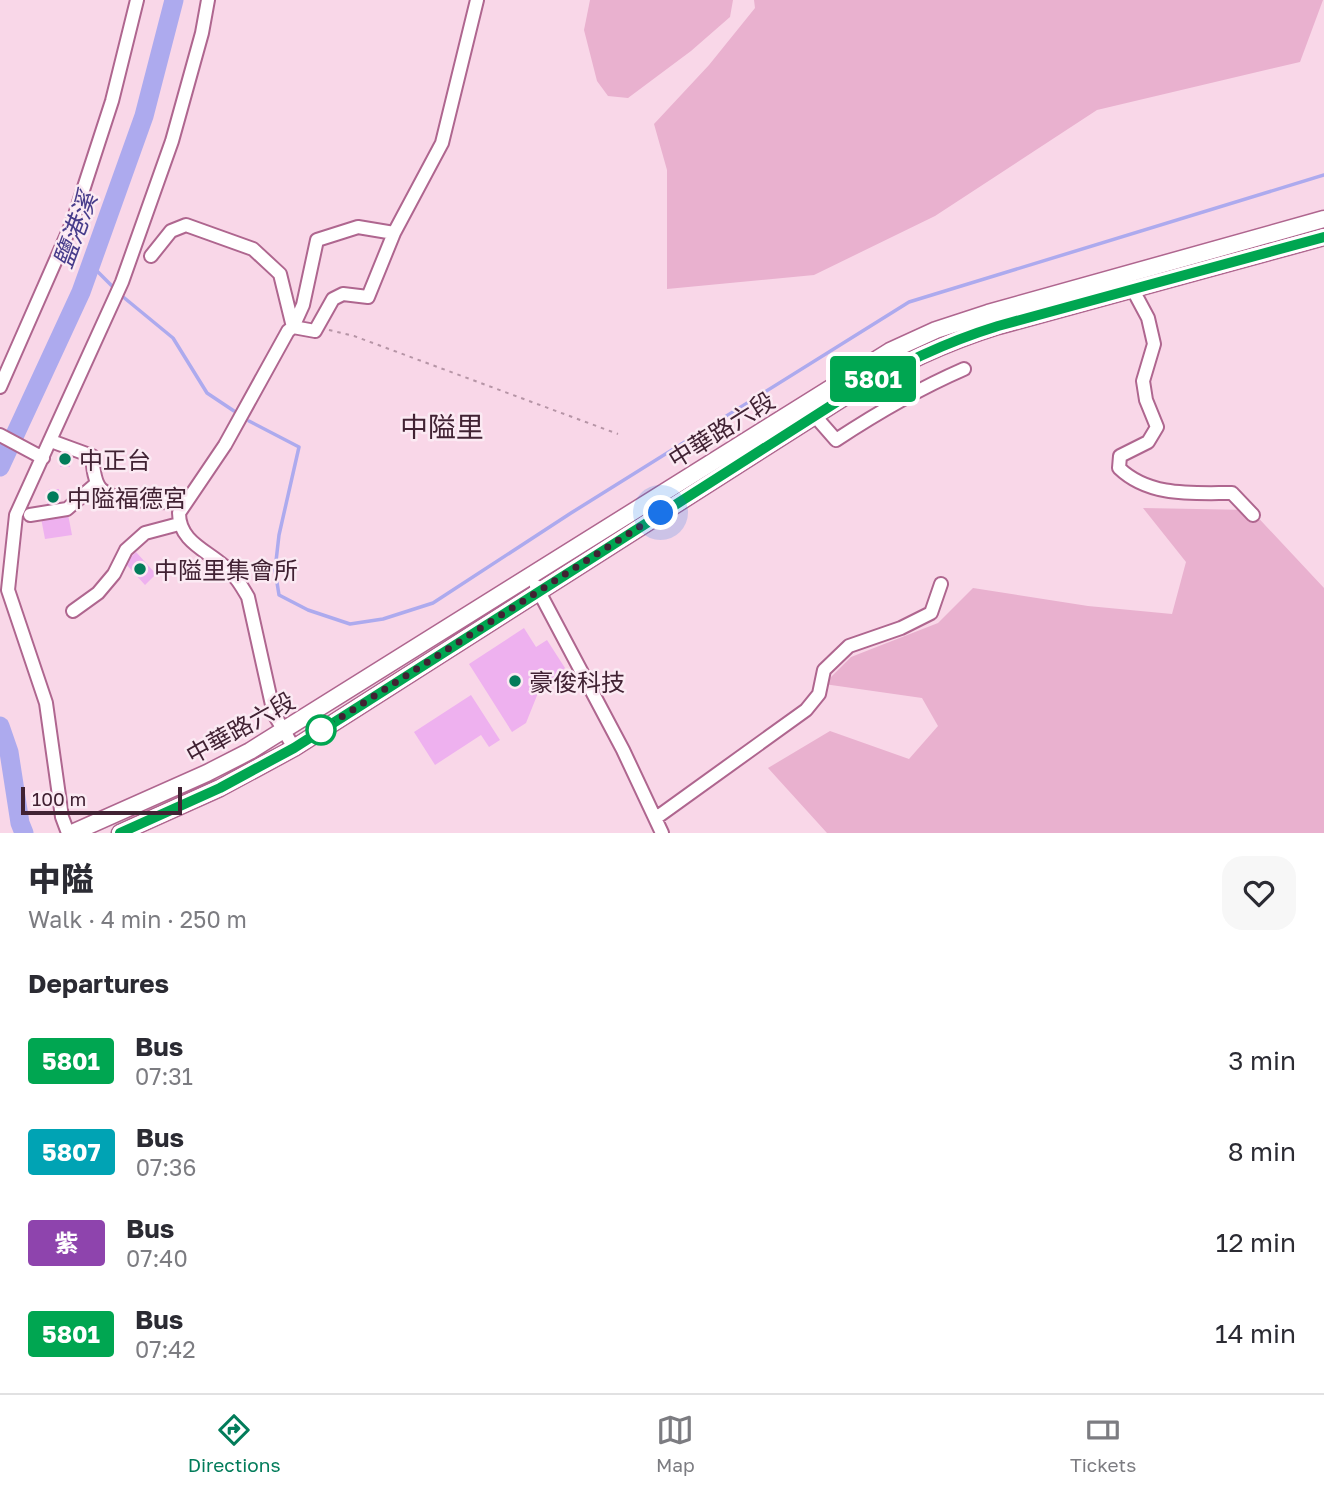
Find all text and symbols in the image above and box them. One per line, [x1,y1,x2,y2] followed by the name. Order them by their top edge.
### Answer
[47,184,104,272] water label: 鹽港溪
[824,356,922,402] line badge: 5801
[844,364,902,393] text: 5801
[662,385,780,473] street label: 中華路六段
[400,410,484,443] district label: 中隘里
[79,445,151,474] place label: 中正台
[57,451,73,467] marker: 中正台
[67,483,187,512] place label: 中隘福德宮
[45,489,61,505] marker: 中隘福德宮
[643,495,678,530] your location
[154,555,298,584] place label: 中隘里集會所
[132,561,148,577] marker: 中隘里集會所
[529,667,625,696] place label: 豪俊科技
[507,673,523,689] marker: 豪俊科技
[180,685,300,769] street label: 中華路六段
[306,715,336,745] unlabelled marker
[21,784,182,816] scale bar
[32,787,86,810] text: 100 m
[1222,856,1296,930] button: heart
[28,859,94,898] text: 中隘
[28,905,247,933] text: Walk · 4 min · 250 m
[28,968,169,999] text: Departures
[135,1031,183,1062] text: Bus
[1228,1045,1296,1076] text: 3 min
[42,1046,100,1075] text: 5801
[135,1062,193,1090] text: 07:31
[136,1122,184,1153] text: Bus
[1228,1136,1296,1167] text: 8 min
[42,1137,101,1166] text: 5807
[136,1153,196,1181] text: 07:36
[126,1213,174,1244] text: Bus
[1216,1227,1296,1258] text: 12 min
[55,1228,79,1257] text: 紫
[126,1244,188,1272] text: 07:40
[135,1304,183,1335] text: Bus
[1215,1318,1296,1349] text: 14 min
[42,1319,100,1348] text: 5801
[135,1335,196,1363] text: 07:42
[188,1411,281,1476] tab: Directions
[656,1411,695,1476] tab: Map
[1070,1411,1136,1476] tab: Tickets

